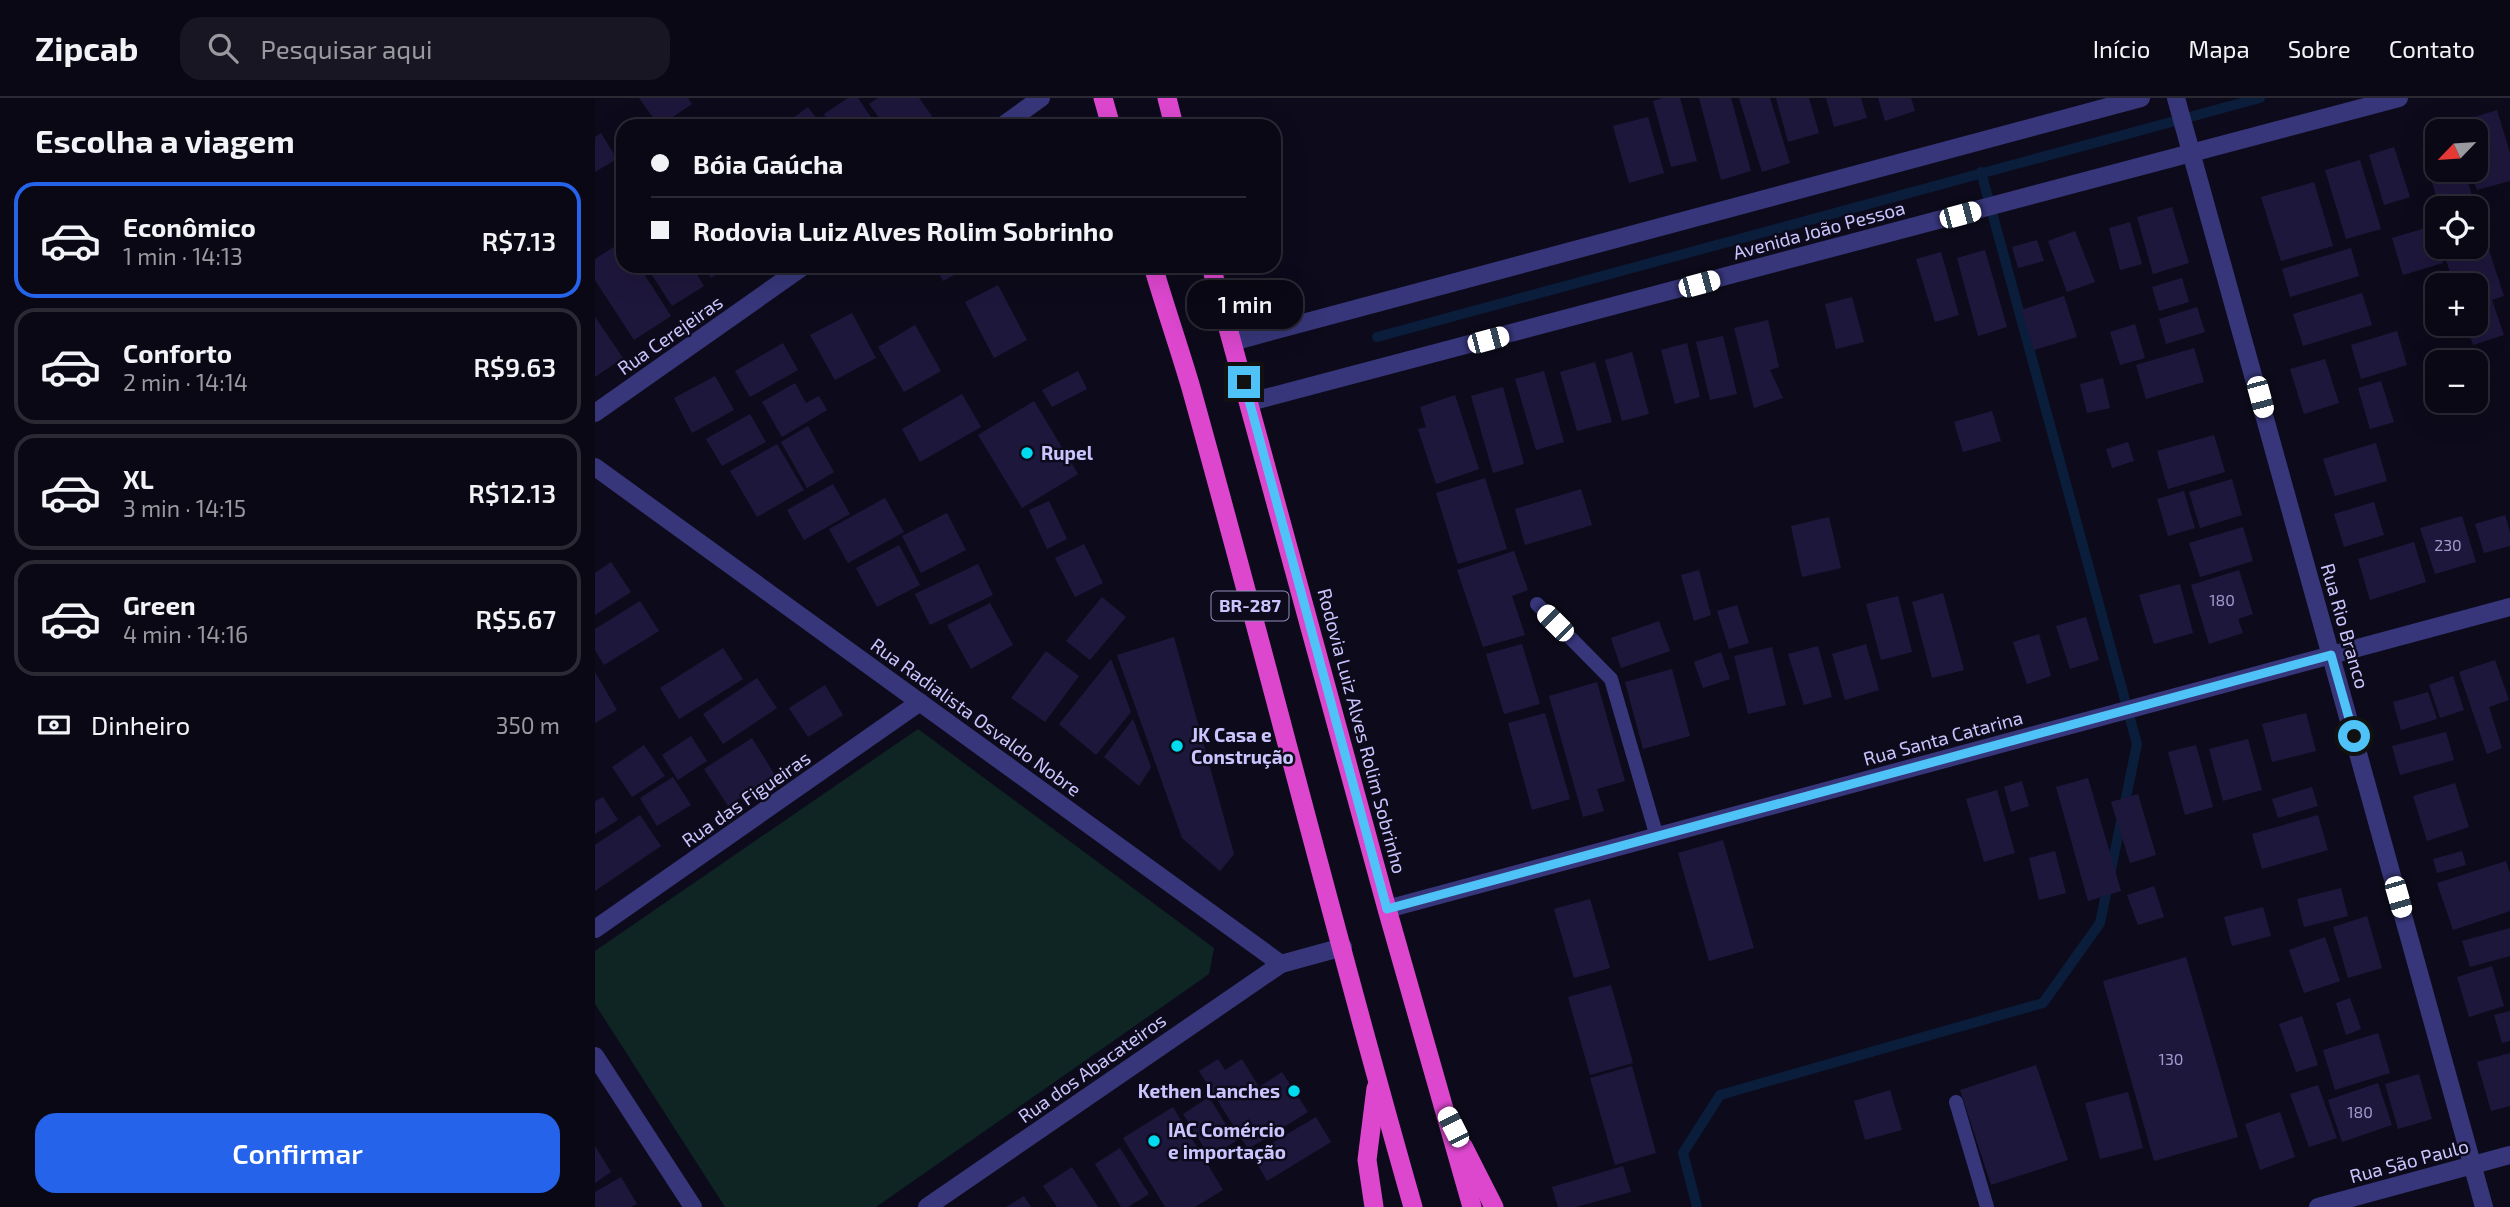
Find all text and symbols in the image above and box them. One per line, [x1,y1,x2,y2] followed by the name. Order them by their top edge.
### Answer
[180,17,670,80] search box
[35,28,138,68] text: Zipcab
[204,29,242,67] icon: search
[260,33,432,64] text: Pesquisar aqui
[2093,34,2150,63] text: Início
[2188,34,2250,63] text: Mapa
[2288,34,2351,63] text: Sobre
[2389,34,2475,63] text: Contato
[2425,119,2489,182] north arrow
[2425,119,2488,413] map controls
[35,121,295,159] text: Escolha a viagem
[693,148,843,179] text: Bóia Gaúcha
[1730,195,1907,264] street label: Avenida João Pessoa
[2425,196,2488,259] button: locate
[1937,199,1984,231] car
[39,209,102,272] icon: car
[123,211,256,242] text: Econômico
[693,215,1114,246] text: Rodovia Luiz Alves Rolim Sobrinho
[482,225,556,256] text: R$7.13
[123,242,243,270] text: 1 min · 14:13
[1676,268,1723,300] car
[2425,273,2488,336] button: +
[1186,280,1302,330] callout: 1 min
[613,290,727,379] street label: Rua Cerejeiras
[1218,290,1272,318] text: 1 min
[1465,324,1512,356] car
[39,335,102,398] icon: car
[123,337,232,368] text: Conforto
[2425,350,2488,413] button: −
[474,351,556,382] text: R$9.63
[1228,366,1260,398] route end
[123,368,248,396] text: 2 min · 14:14
[2245,374,2276,420] car
[1041,441,1094,464] place label: Rupel
[1019,445,1035,461] marker: Rupel
[39,461,102,524] icon: car
[123,463,154,494] text: XL
[468,477,556,508] text: R$12.13
[123,494,246,522] text: 3 min · 14:15
[2434,535,2462,554] house number: 230
[2317,560,2374,691] street label: Rua Rio Branco
[1313,586,1412,876] street label: Rodovia Luiz Alves Rolim Sobrinho
[39,587,102,650] icon: car
[123,589,196,620] text: Green
[2209,590,2235,609] house number: 180
[1211,592,1289,620] road number: BR-287
[1533,601,1578,645] car
[476,603,556,634] text: R$5.67
[123,620,248,648] text: 4 min · 14:16
[867,633,1086,801] street label: Rua Radialista Osvaldo Nobre
[1861,705,2025,770] street label: Rua Santa Catarina
[35,706,73,744] icon: cash
[91,709,190,740] text: Dinheiro
[496,711,560,739] text: 350 m
[2338,720,2370,752] route start
[1191,723,1294,769] place label: JK Casa e Construção
[1169,738,1185,754] marker: JK Casa e Construção
[677,746,814,851] street label: Rua das Figueiras
[2383,874,2414,920] car
[1013,1008,1170,1127] street label: Rua dos Abacateiros
[2159,1049,2183,1068] house number: 130
[1138,1079,1280,1102] place label: Kethen Lanches
[1286,1083,1302,1099] marker: Kethen Lanches
[2347,1102,2373,1121] house number: 180
[1435,1104,1472,1150] car
[35,1113,560,1193] button: Confirmar
[1168,1118,1286,1164] place label: IAC Comércio e importação
[1146,1133,1162,1149] marker: IAC Comércio e importação
[2347,1134,2471,1187] street label: Rua São Paulo

